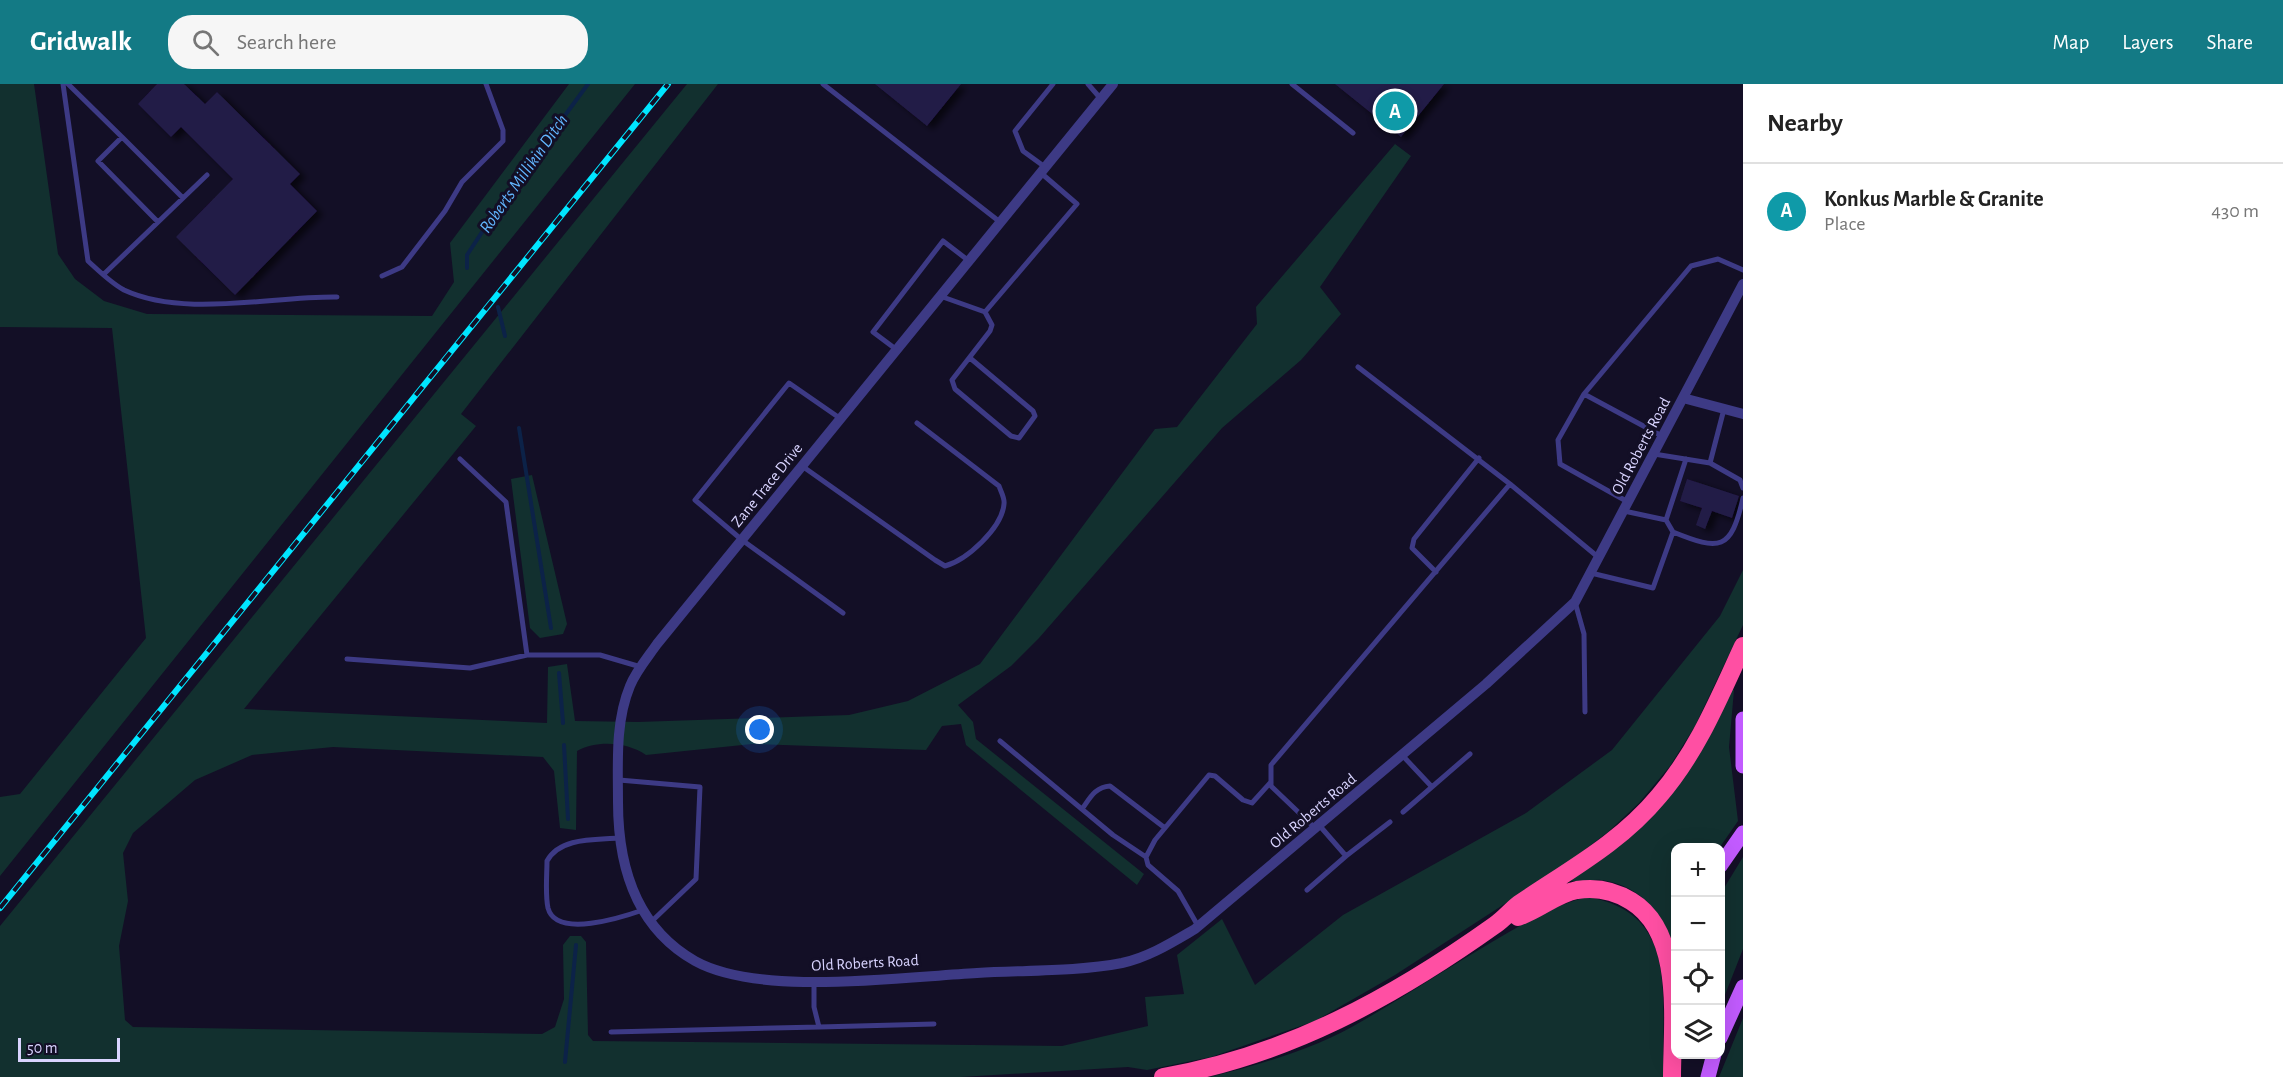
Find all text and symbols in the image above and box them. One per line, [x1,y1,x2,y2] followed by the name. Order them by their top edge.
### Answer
[168,15,588,69] search box
[189,26,222,59] icon: search
[30,28,132,56] text: Gridwalk
[237,31,336,53] text: Search here
[2053,32,2089,53] text: Map
[2122,32,2173,53] text: Layers
[2206,32,2253,53] text: Share
[1376,88,1414,134] pin: A
[1767,110,1843,136] text: Nearby
[476,111,572,237] water label: Roberts Millikin Ditch
[1824,188,2044,210] text: Konkus Marble & Granite
[1781,201,1793,221] text: A
[2211,201,2259,221] text: 430 m
[1824,214,1865,234] text: Place
[1609,395,1673,497] street label: Old Roberts Road
[728,440,806,530] street label: Zane Trace Drive
[745,715,774,744] your location
[1267,770,1359,852] street label: Old Roberts Road
[1671,843,1725,1059] map controls
[1671,843,1725,897] button: +
[1671,897,1725,951] button: −
[1671,951,1725,1005] button: locate
[811,952,919,974] street label: Old Roberts Road
[1671,1005,1725,1059] button: layers
[18,1035,120,1062] scale bar
[27,1040,58,1056] text: 50 m

